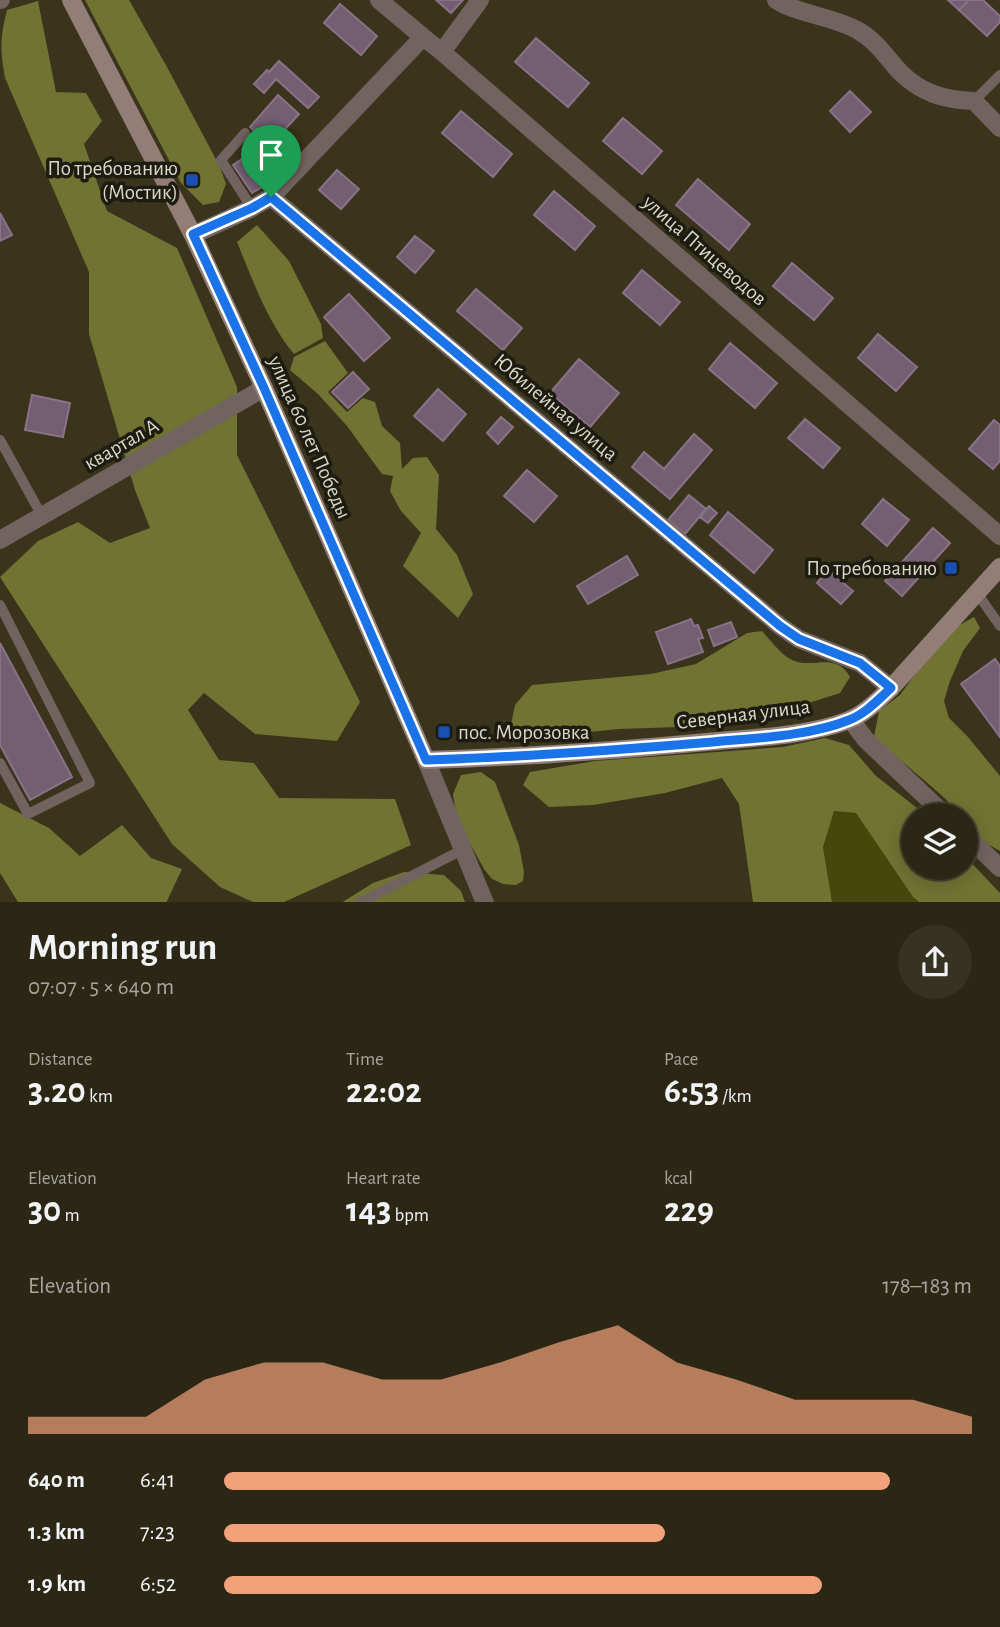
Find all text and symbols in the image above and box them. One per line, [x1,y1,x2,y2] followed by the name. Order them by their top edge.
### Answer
[241,125,301,197] pin
[252,136,290,174] icon: arrive
[47,158,178,203] place label: По требованию (Мостик)
[184,172,200,188] marker: По требованию (Мостик)
[638,190,771,310] street label: улица Птицеводов
[490,350,622,465] street label: Юбилейная улица
[264,352,355,522] street label: улица 60 лет Победы
[80,415,162,474] street label: квартал А
[806,558,937,579] place label: По требованию
[943,560,959,576] marker: По требованию
[675,696,812,733] street label: Северная улица
[458,722,590,743] place label: пос. Морозовка
[436,724,452,740] marker: пос. Морозовка
[901,803,978,880] map controls
[901,803,978,880] button: layers
[898,925,972,999] button: share
[28,929,217,967] text: Morning run
[28,976,174,999] text: 07:07 · 5 × 640 m
[28,1050,92,1069] text: Distance
[346,1050,384,1069] text: Time
[664,1050,698,1069] text: Pace
[28,1074,86,1109] text: 3.20
[346,1074,422,1109] text: 22:02
[664,1074,719,1109] text: 6:53
[86,1087,113,1106] text: km
[719,1087,752,1106] text: /km
[28,1169,97,1188] text: Elevation
[346,1169,421,1188] text: Heart rate
[664,1169,693,1188] text: kcal
[28,1193,61,1228] text: 30
[346,1193,391,1228] text: 143
[664,1193,714,1228] text: 229
[61,1206,80,1225] text: m
[391,1206,429,1225] text: bpm
[28,1275,111,1298] text: Elevation
[882,1275,972,1298] text: 178–183 m
[28,1469,85,1492] text: 640 m
[140,1469,175,1492] text: 6:41
[28,1521,85,1544] text: 1.3 km
[140,1521,175,1544] text: 7:23
[28,1573,86,1596] text: 1.9 km
[140,1573,176,1596] text: 6:52

